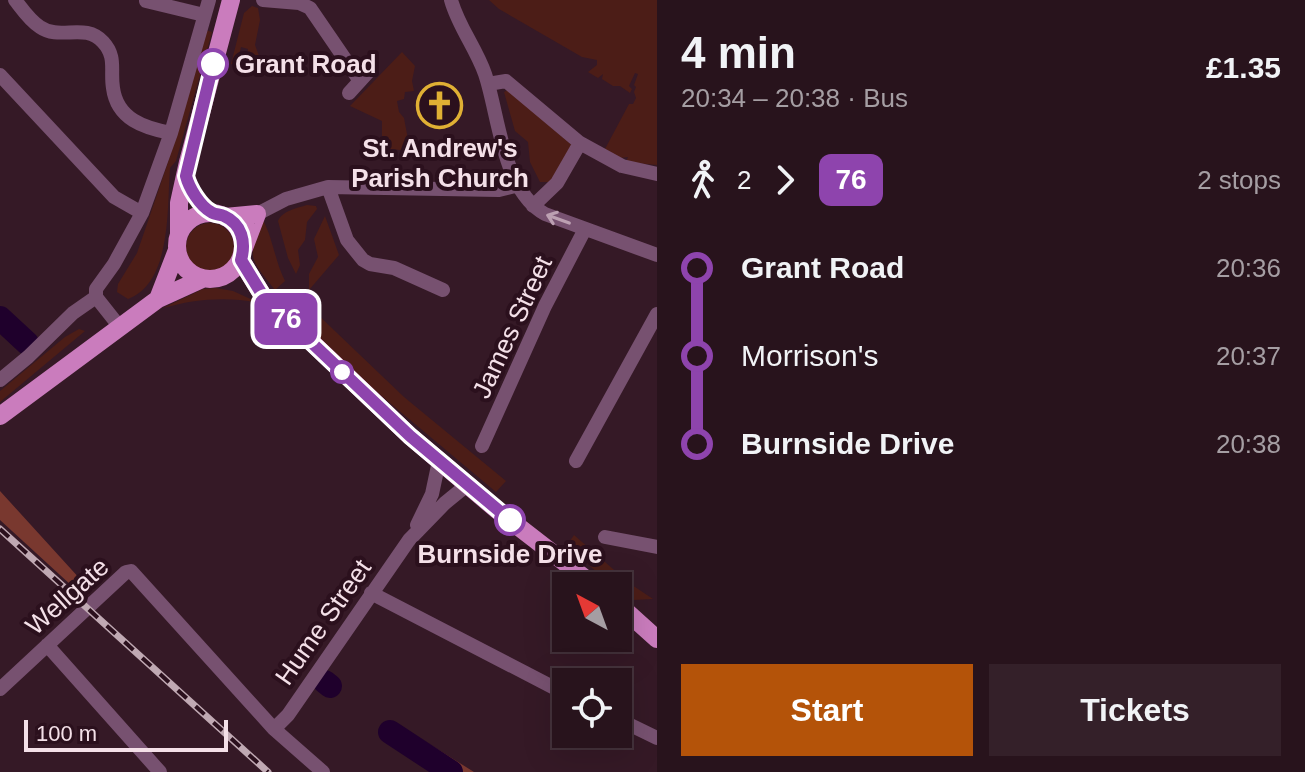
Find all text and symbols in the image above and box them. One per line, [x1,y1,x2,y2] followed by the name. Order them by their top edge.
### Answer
[681,28,796,77] text: 4 min
[198,49,228,79] marker: Grant Road
[235,49,377,79] place label: Grant Road
[1206,51,1281,84] text: £1.35
[416,81,464,129] church icon: St. Andrew's Parish Church
[681,83,908,113] text: 20:34 – 20:38 · Bus
[351,133,529,193] place label: St. Andrew's Parish Church
[681,158,725,202] icon: walk
[763,158,807,202] icon: forward
[835,164,867,195] text: 76
[737,165,751,195] text: 2
[1197,165,1281,195] text: 2 stops
[545,210,570,225] one-way arrow
[466,251,558,403] street label: James Street
[741,251,904,284] text: Grant Road
[1216,253,1281,283] text: 20:36
[250,293,322,345] line badge: 76
[270,303,302,334] text: 76
[741,339,878,372] text: Morrison's
[1216,341,1281,371] text: 20:37
[331,361,353,383] unlabelled marker
[741,427,954,460] text: Burnside Drive
[1216,429,1281,459] text: 20:38
[495,505,525,535] marker: Burnside Drive
[418,539,602,569] place label: Burnside Drive
[20,551,114,641] street label: Wellgate
[269,553,378,690] street label: Hume Street
[552,572,632,652] north arrow
[552,572,632,748] map controls
[681,664,973,756] button: Start
[989,664,1281,756] button: Tickets
[552,668,632,748] button: locate
[24,716,228,752] scale bar
[36,721,97,746] text: 100 m

